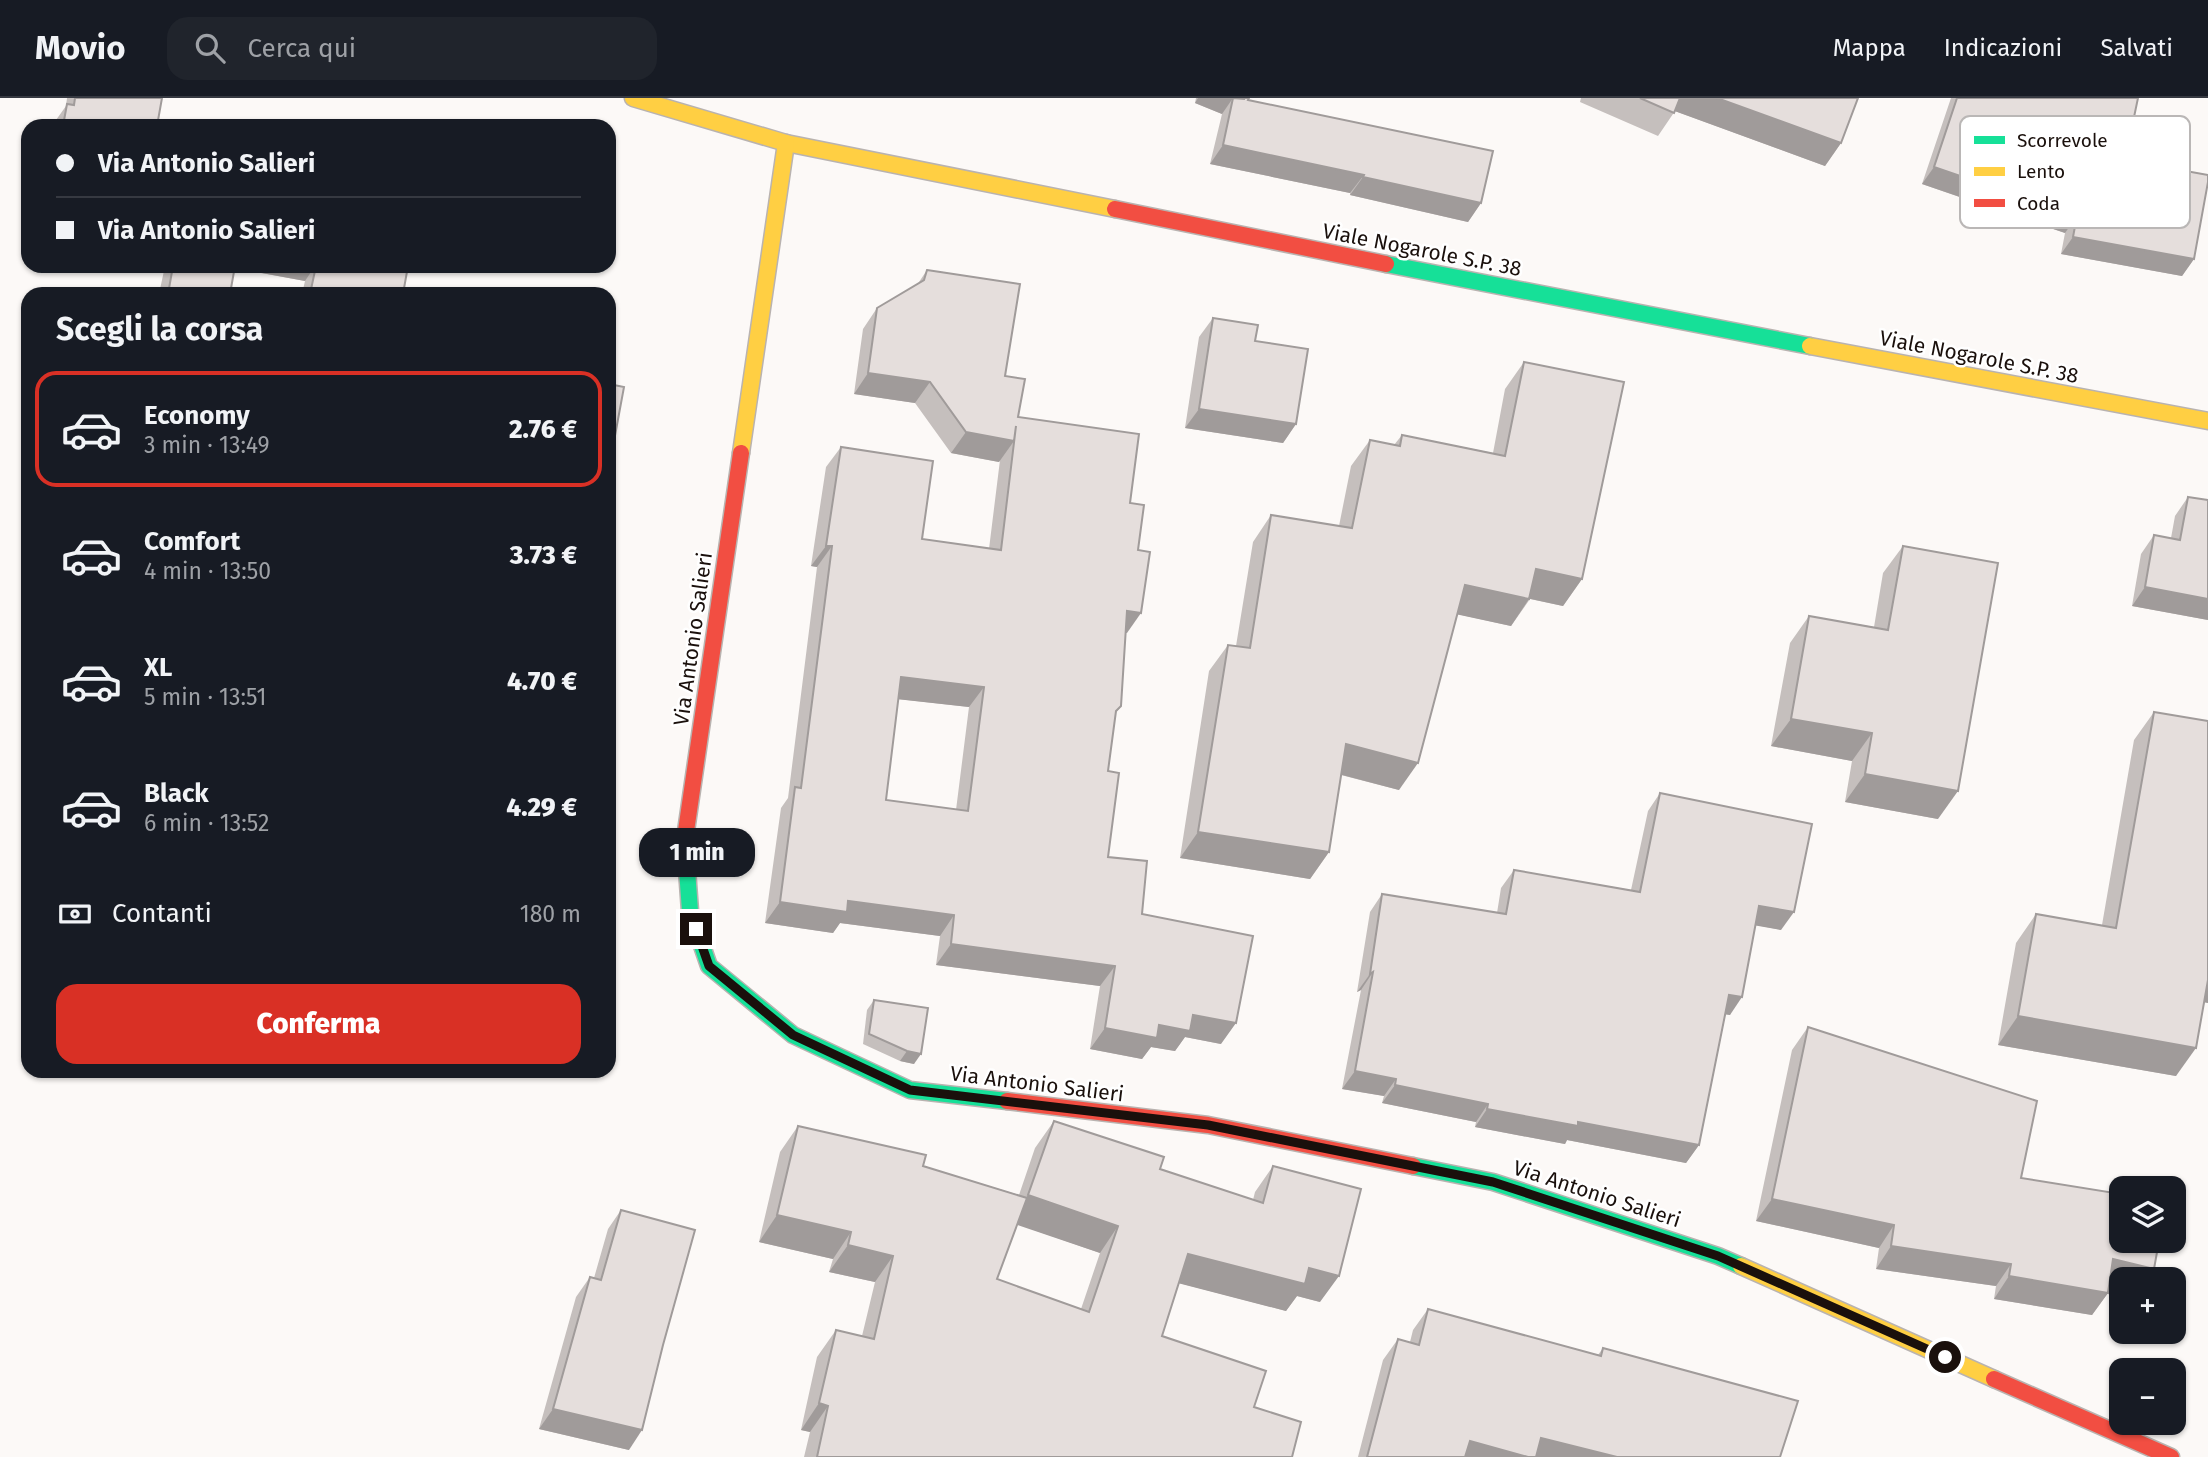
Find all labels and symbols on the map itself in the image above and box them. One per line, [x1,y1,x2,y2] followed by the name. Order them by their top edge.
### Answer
[1960,116,2190,228] legend
[2017,129,2108,152] text: Scorrevole
[2017,160,2065,183] text: Lento
[2017,192,2060,215] text: Coda
[1320,218,1524,282] street label: Viale Nogarole S.P. 38
[1877,325,2081,389] street label: Viale Nogarole S.P. 38
[668,551,718,727] street label: Via Antonio Salieri
[638,828,754,876] callout: 1 min
[680,913,712,945] route end
[949,1060,1125,1108] street label: Via Antonio Salieri
[1510,1155,1684,1233] street label: Via Antonio Salieri
[1929,1341,1961,1373] route start

